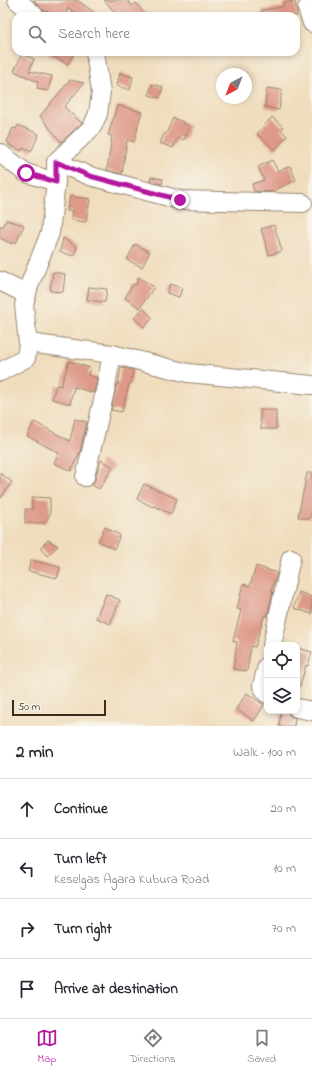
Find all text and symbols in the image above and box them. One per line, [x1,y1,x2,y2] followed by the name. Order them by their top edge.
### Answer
[12,12,300,56] search box
[26,23,48,45] icon: search
[58,23,130,45] text: Search here
[216,68,252,104] north arrow
[17,164,35,182] route start
[171,191,189,209] route end
[264,642,300,714] map controls
[264,642,300,678] button: locate
[264,678,300,714] button: layers
[12,698,106,717] scale bar
[18,699,40,715] text: 50 m
[16,740,53,765] text: 2 min
[233,743,296,762] text: Walk · 100 m
[16,798,38,820] icon: ahead
[54,798,108,820] text: Continue
[271,799,296,818] text: 20 m
[54,848,107,870] text: Turn left
[16,858,38,880] icon: left
[273,859,296,878] text: 10 m
[54,870,209,889] text: Keselgas Agara Kubura Road
[16,918,38,940] icon: right
[54,918,112,940] text: Turn right
[272,919,296,938] text: 70 m
[16,978,38,1000] icon: arrive
[54,978,178,1000] text: Arrive at destination
[36,1027,58,1067] tab: Map
[130,1027,175,1067] tab: Directions
[247,1027,276,1067] tab: Saved

